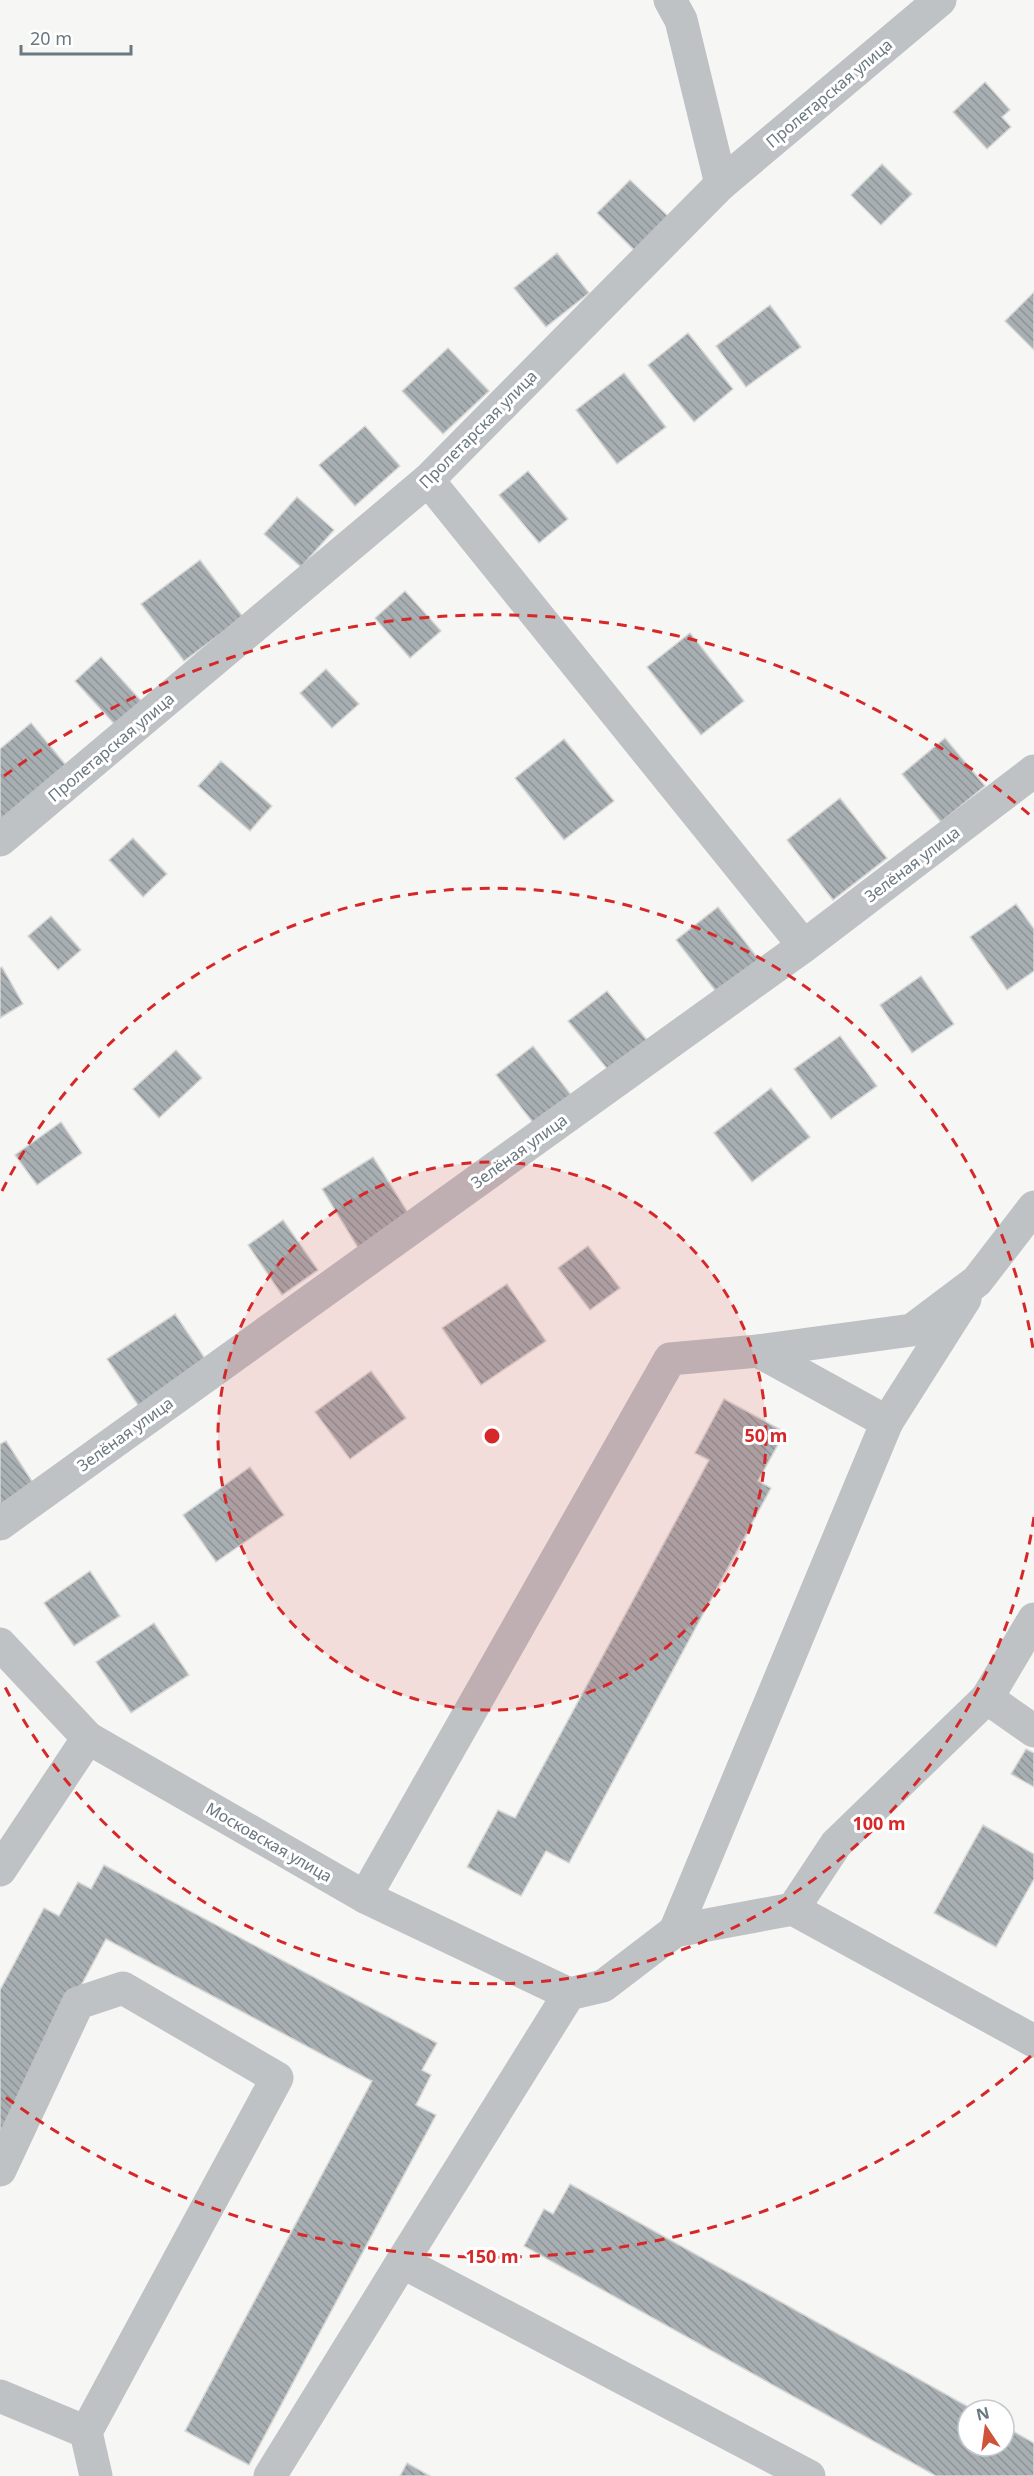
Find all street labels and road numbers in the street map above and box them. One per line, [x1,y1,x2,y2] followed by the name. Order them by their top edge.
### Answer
[761,34,897,152] street label: Пролетарская улица
[414,365,542,493] street label: Пролетарская улица
[43,688,179,806] street label: Пролетарская улица
[860,821,964,907] street label: Зелёная улица
[467,1109,571,1193] street label: Зелёная улица
[73,1392,177,1476] street label: Зелёная улица
[202,1797,336,1887] street label: Московская улица

